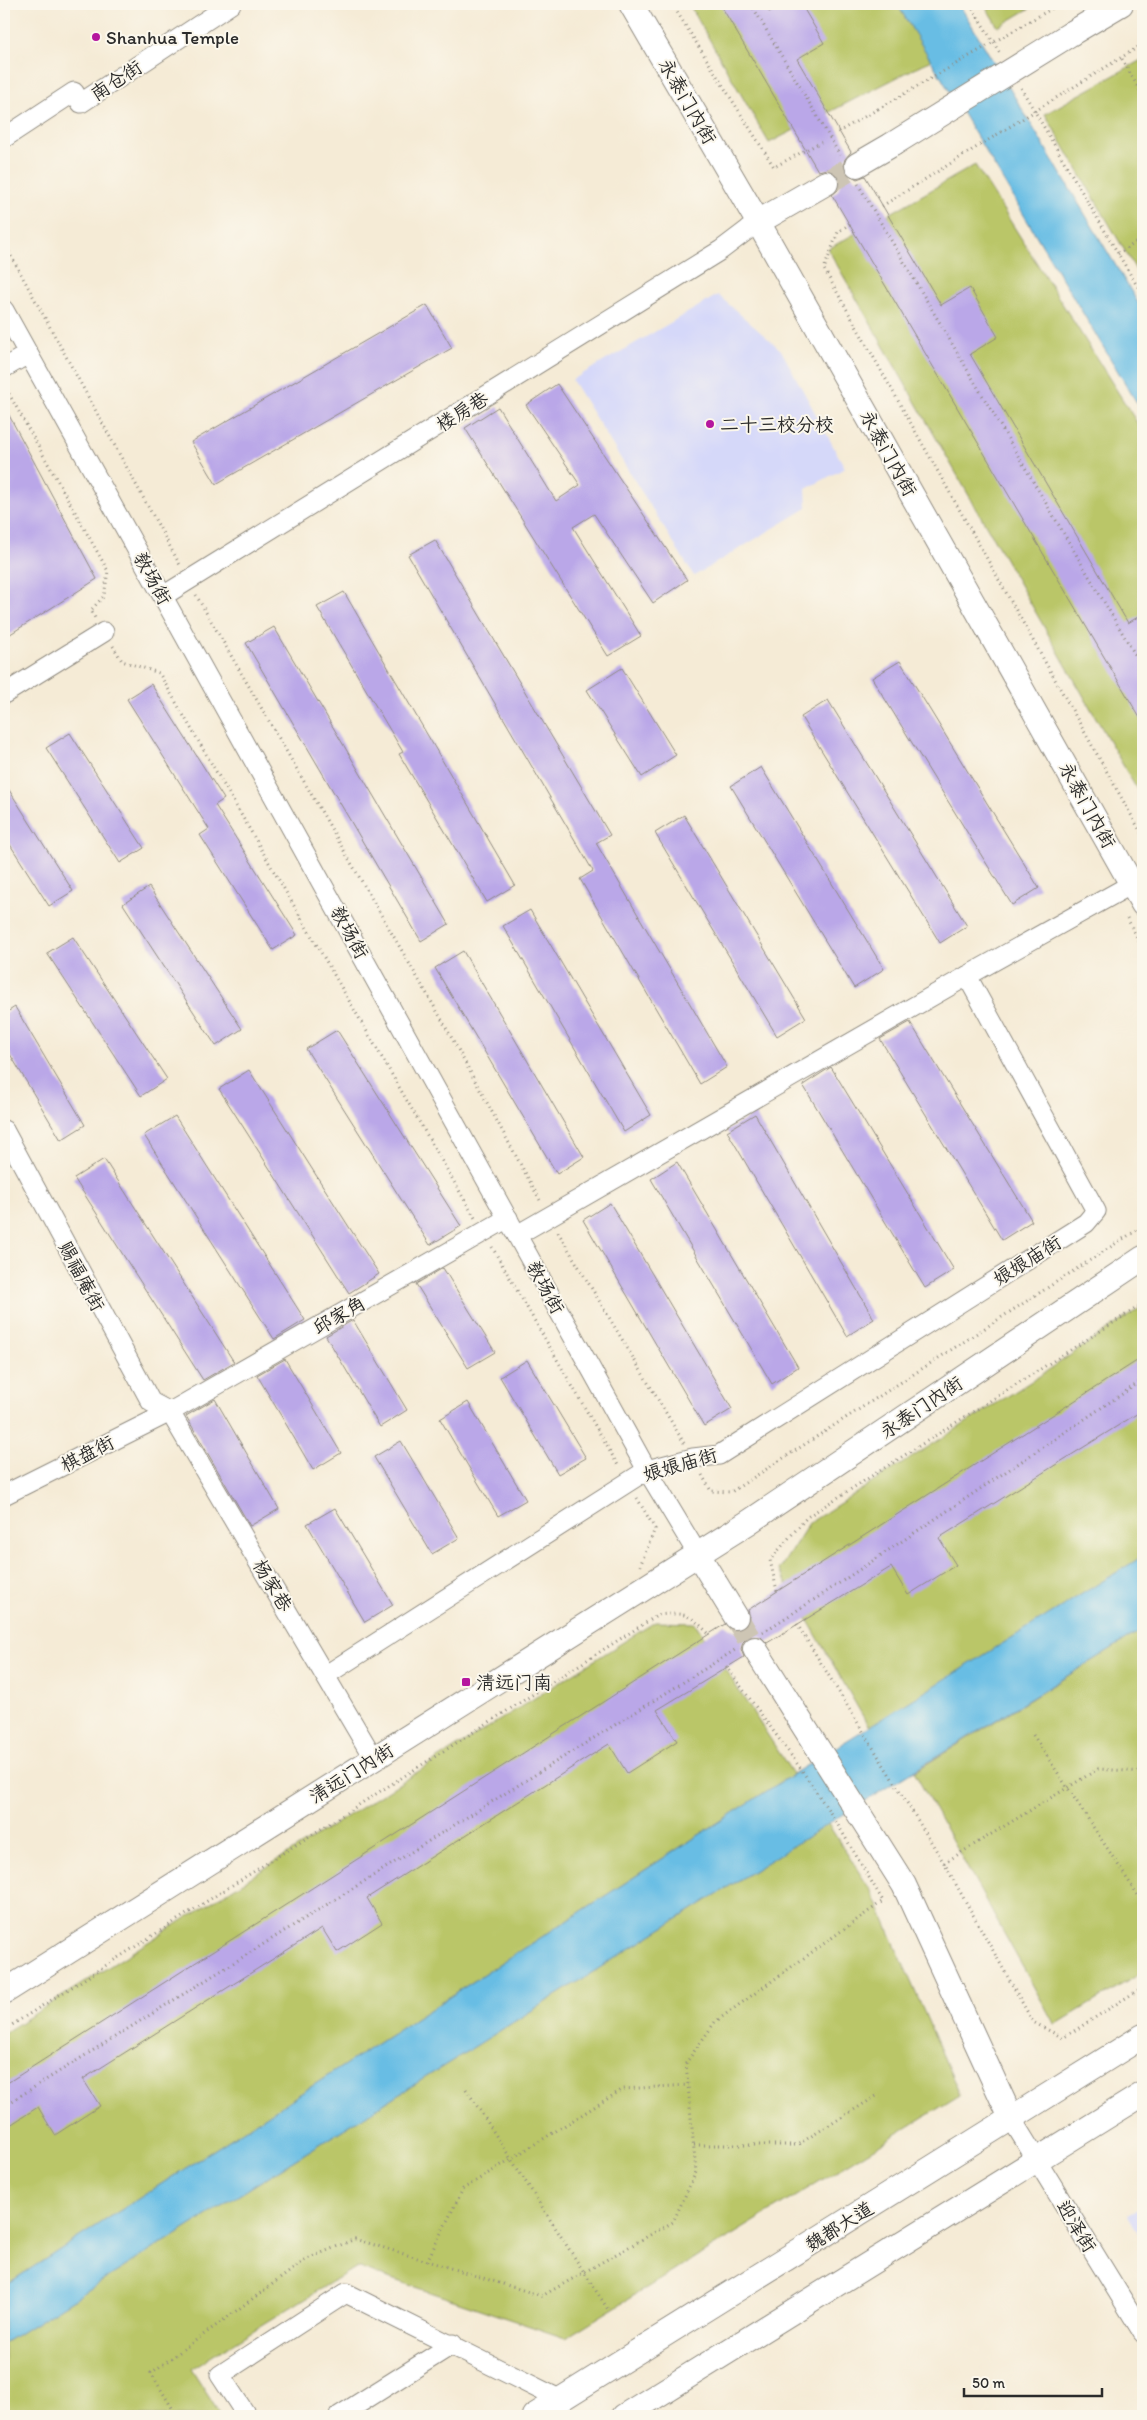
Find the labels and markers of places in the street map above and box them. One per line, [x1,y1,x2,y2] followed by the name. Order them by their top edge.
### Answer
[106,26,239,49] place label: Shanhua Temple
[90,31,102,43] marker: Shanhua Temple
[720,413,834,436] place label: 二十三校分校
[704,418,716,430] marker: 二十三校分校
[476,1671,552,1694] place label: 清远门南
[460,1676,472,1688] marker: 清远门南

